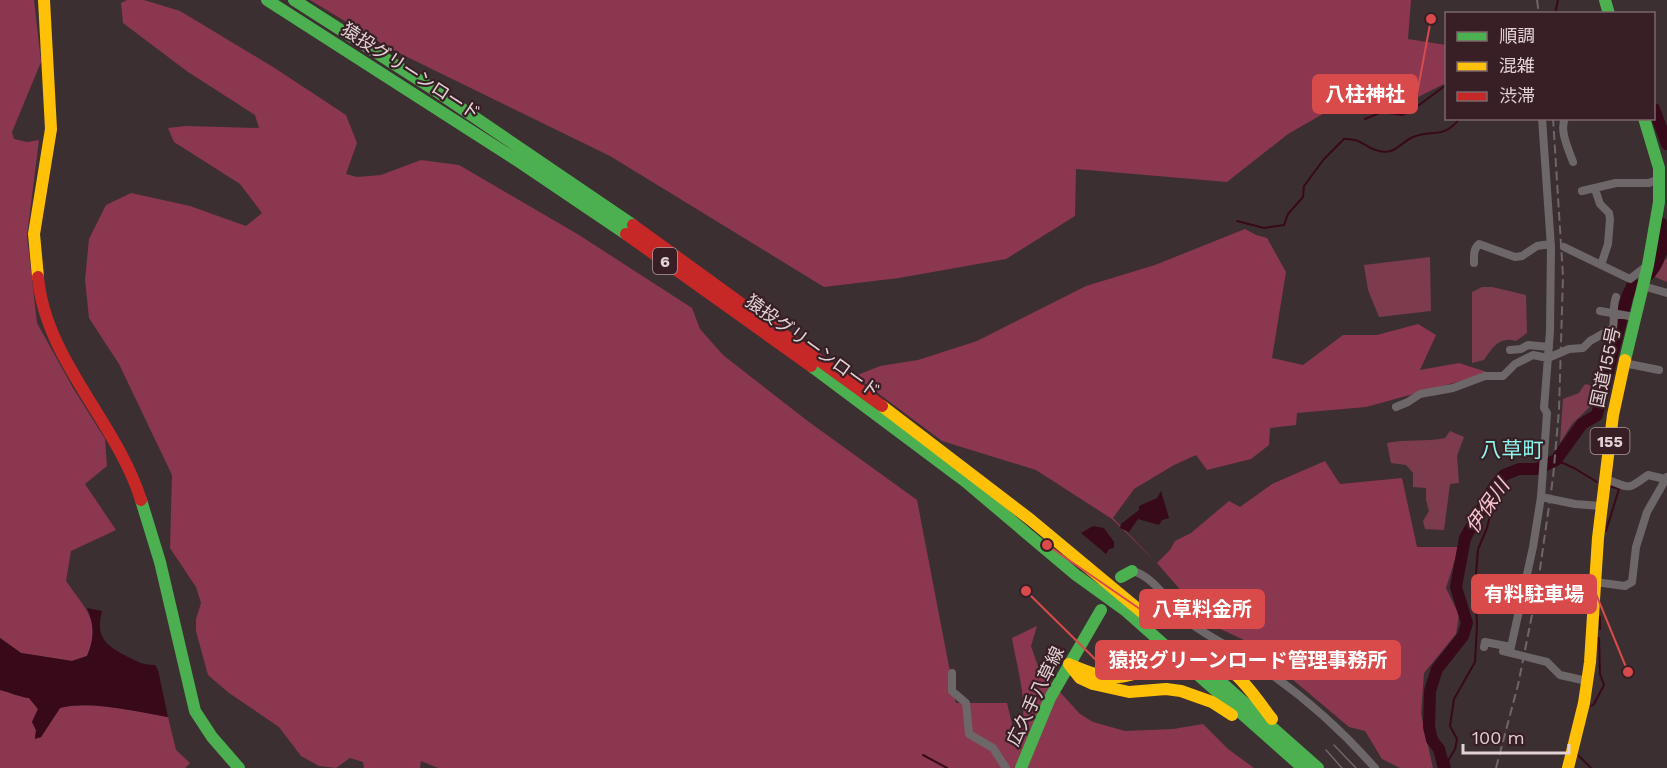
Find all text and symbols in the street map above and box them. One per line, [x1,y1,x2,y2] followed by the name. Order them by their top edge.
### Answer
[1445,12,1655,120] legend
[338,18,484,124] street label: 猿投グリーンロード
[1499,25,1535,46] text: 順調
[1499,55,1535,76] text: 混雑
[1313,75,1417,113] callout: 八柱神社
[1325,82,1405,106] text: 八柱神社
[1499,85,1535,106] text: 渋滞
[653,248,677,274] road number: 6
[742,290,884,402] street label: 猿投グリーンロード
[1586,325,1624,409] street label: 国道155号
[1590,428,1630,454] road number: 155
[1481,437,1544,462] district label: 八草町
[1460,473,1515,537] water label: 伊保川
[1472,575,1596,613] callout: 有料駐車場
[1484,582,1584,606] text: 有料駐車場
[1140,590,1264,628] callout: 八草料金所
[1152,597,1252,621] text: 八草料金所
[1096,641,1400,679] callout: 猿投グリーンロード管理事務所
[1002,643,1068,749] street label: 広久手八草線
[1109,648,1388,672] text: 猿投グリーンロード管理事務所
[1463,717,1570,755] scale bar
[1472,727,1525,748] text: 100 m

